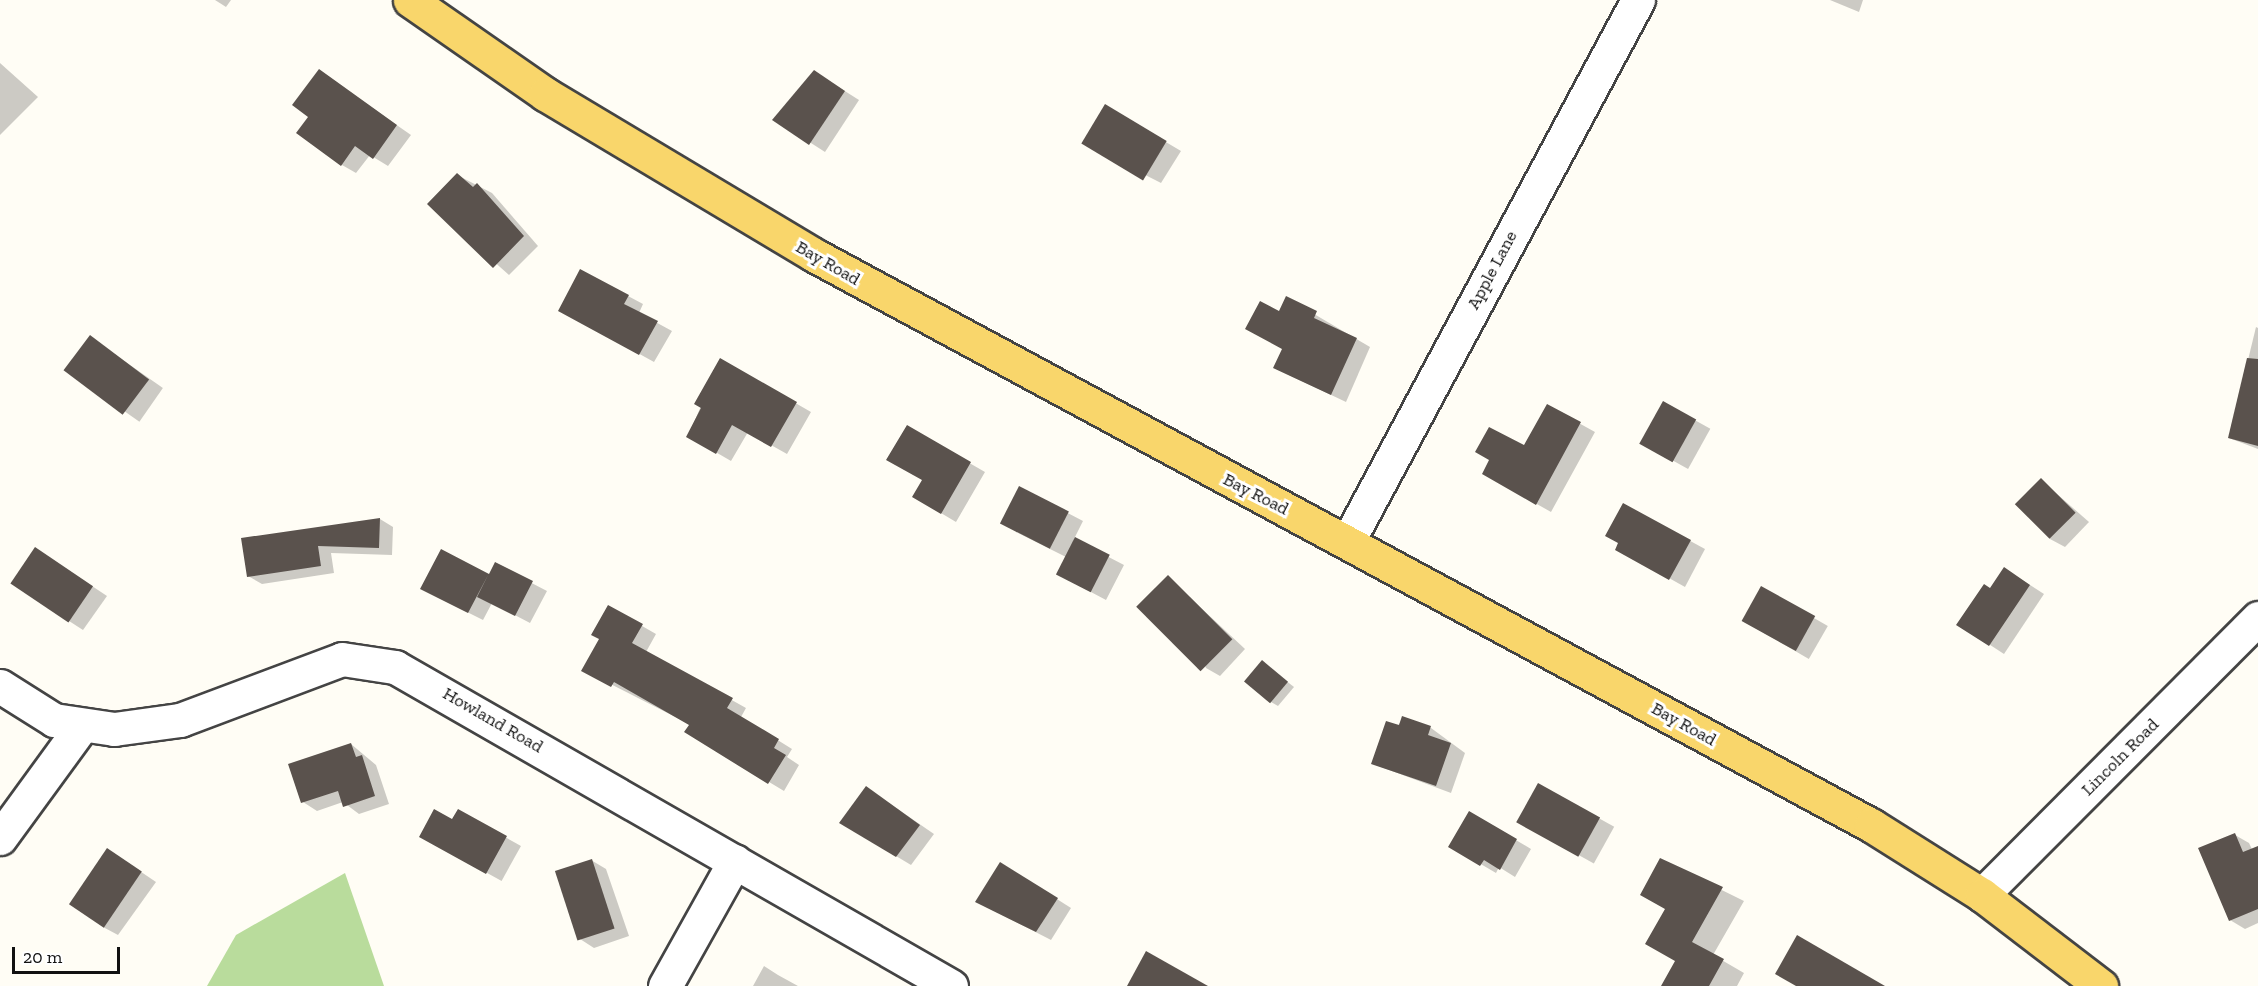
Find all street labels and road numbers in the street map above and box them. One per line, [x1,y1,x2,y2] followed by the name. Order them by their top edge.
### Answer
[1462,227,1522,313] street label: Apple Lane
[792,236,864,290] street label: Bay Road
[1219,468,1293,520] street label: Bay Road
[439,683,547,757] street label: Howland Road
[1648,697,1720,751] street label: Bay Road
[2077,714,2163,800] street label: Lincoln Road

